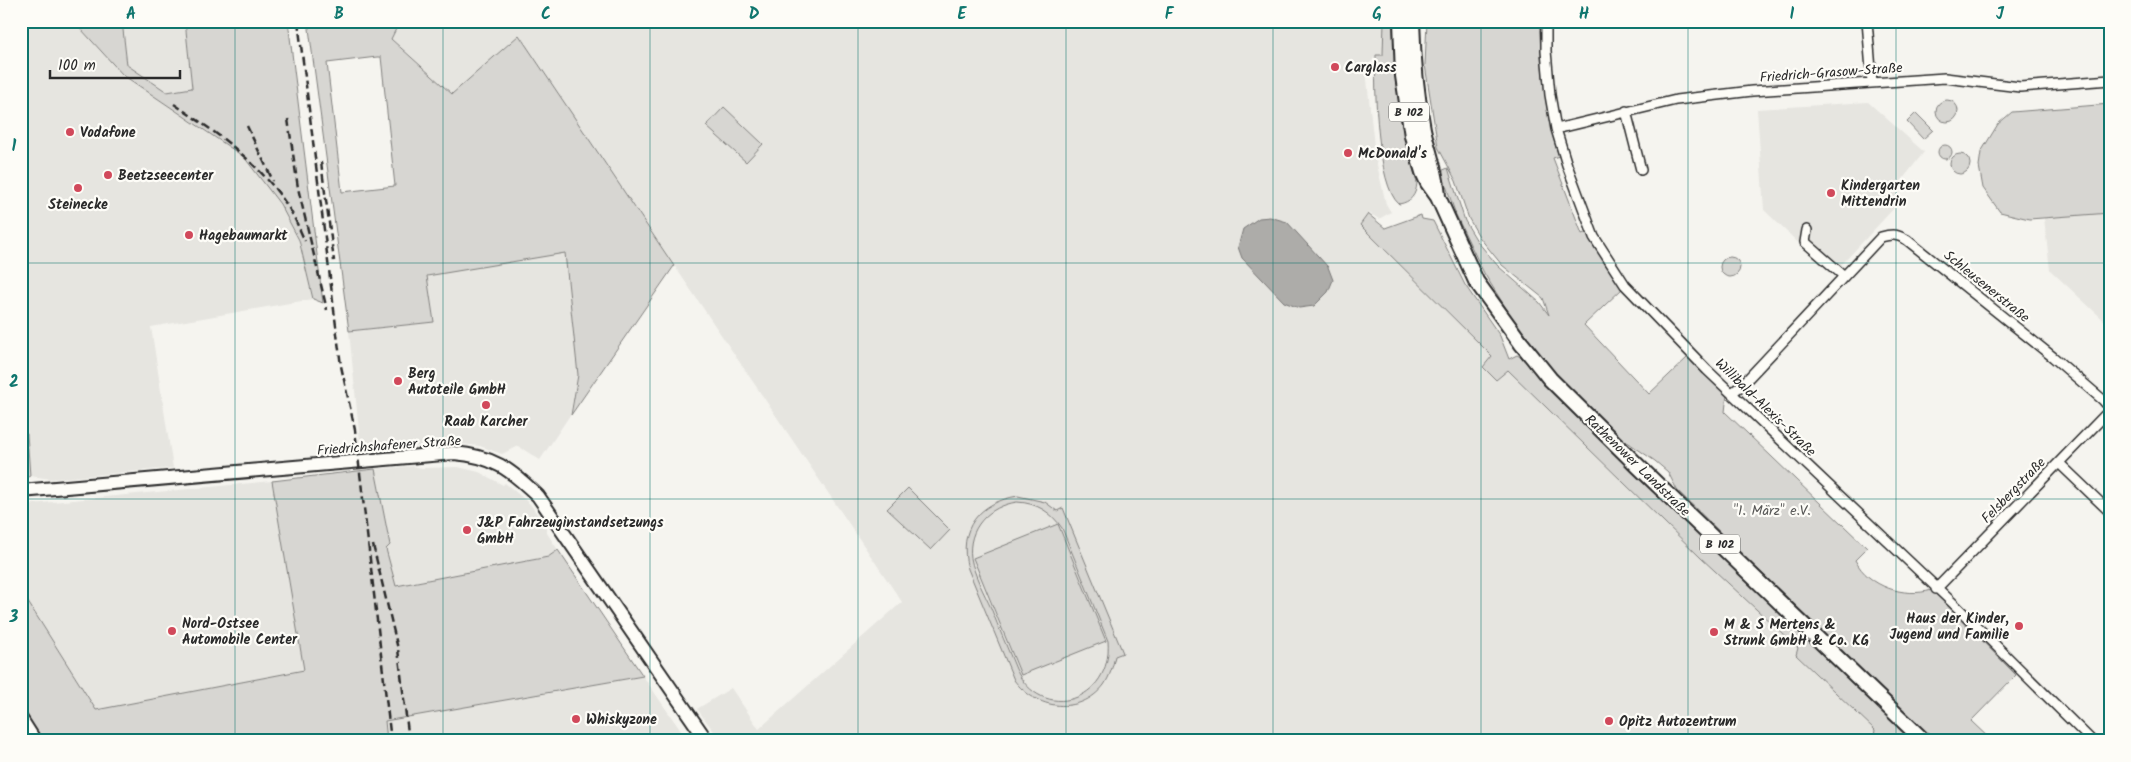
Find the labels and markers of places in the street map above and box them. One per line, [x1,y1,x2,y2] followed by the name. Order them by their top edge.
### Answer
[1345,57,1397,79] place label: Carglass
[1329,61,1341,73] marker: Carglass
[80,122,136,144] place label: Vodafone
[64,126,76,138] marker: Vodafone
[1358,143,1427,165] place label: McDonald's
[1342,147,1354,159] marker: McDonald's
[118,165,214,187] place label: Beetzseecenter
[102,169,114,181] marker: Beetzseecenter
[1841,175,1920,213] place label: Kindergarten Mittendrin
[72,182,84,194] marker: Steinecke
[1825,187,1837,199] marker: Kindergarten Mittendrin
[48,194,108,216] place label: Steinecke
[199,225,288,247] place label: Hagebaumarkt
[183,229,195,241] marker: Hagebaumarkt
[408,363,506,401] place label: Berg Autoteile GmbH
[392,375,404,387] marker: Berg Autoteile GmbH
[480,399,492,411] marker: Raab Karcher
[444,411,529,433] place label: Raab Karcher
[477,512,664,550] place label: J&P Fahrzeuginstandsetzungs GmbH
[461,524,473,536] marker: J&P Fahrzeuginstandsetzungs GmbH
[1890,608,2009,646] place label: Haus der Kinder, Jugend und Familie
[182,613,298,651] place label: Nord-Ostsee Automobile Center
[1724,614,1869,652] place label: M & S Mertens & Strunk GmbH & Co. KG
[2013,620,2025,632] marker: Haus der Kinder, Jugend und Familie
[166,625,178,637] marker: Nord-Ostsee Automobile Center
[1708,626,1720,638] marker: M & S Mertens & Strunk GmbH & Co. KG
[586,709,657,731] place label: Whiskyzone
[1619,711,1737,733] place label: Opitz Autozentrum
[570,713,582,725] marker: Whiskyzone
[1603,715,1615,727] marker: Opitz Autozentrum

